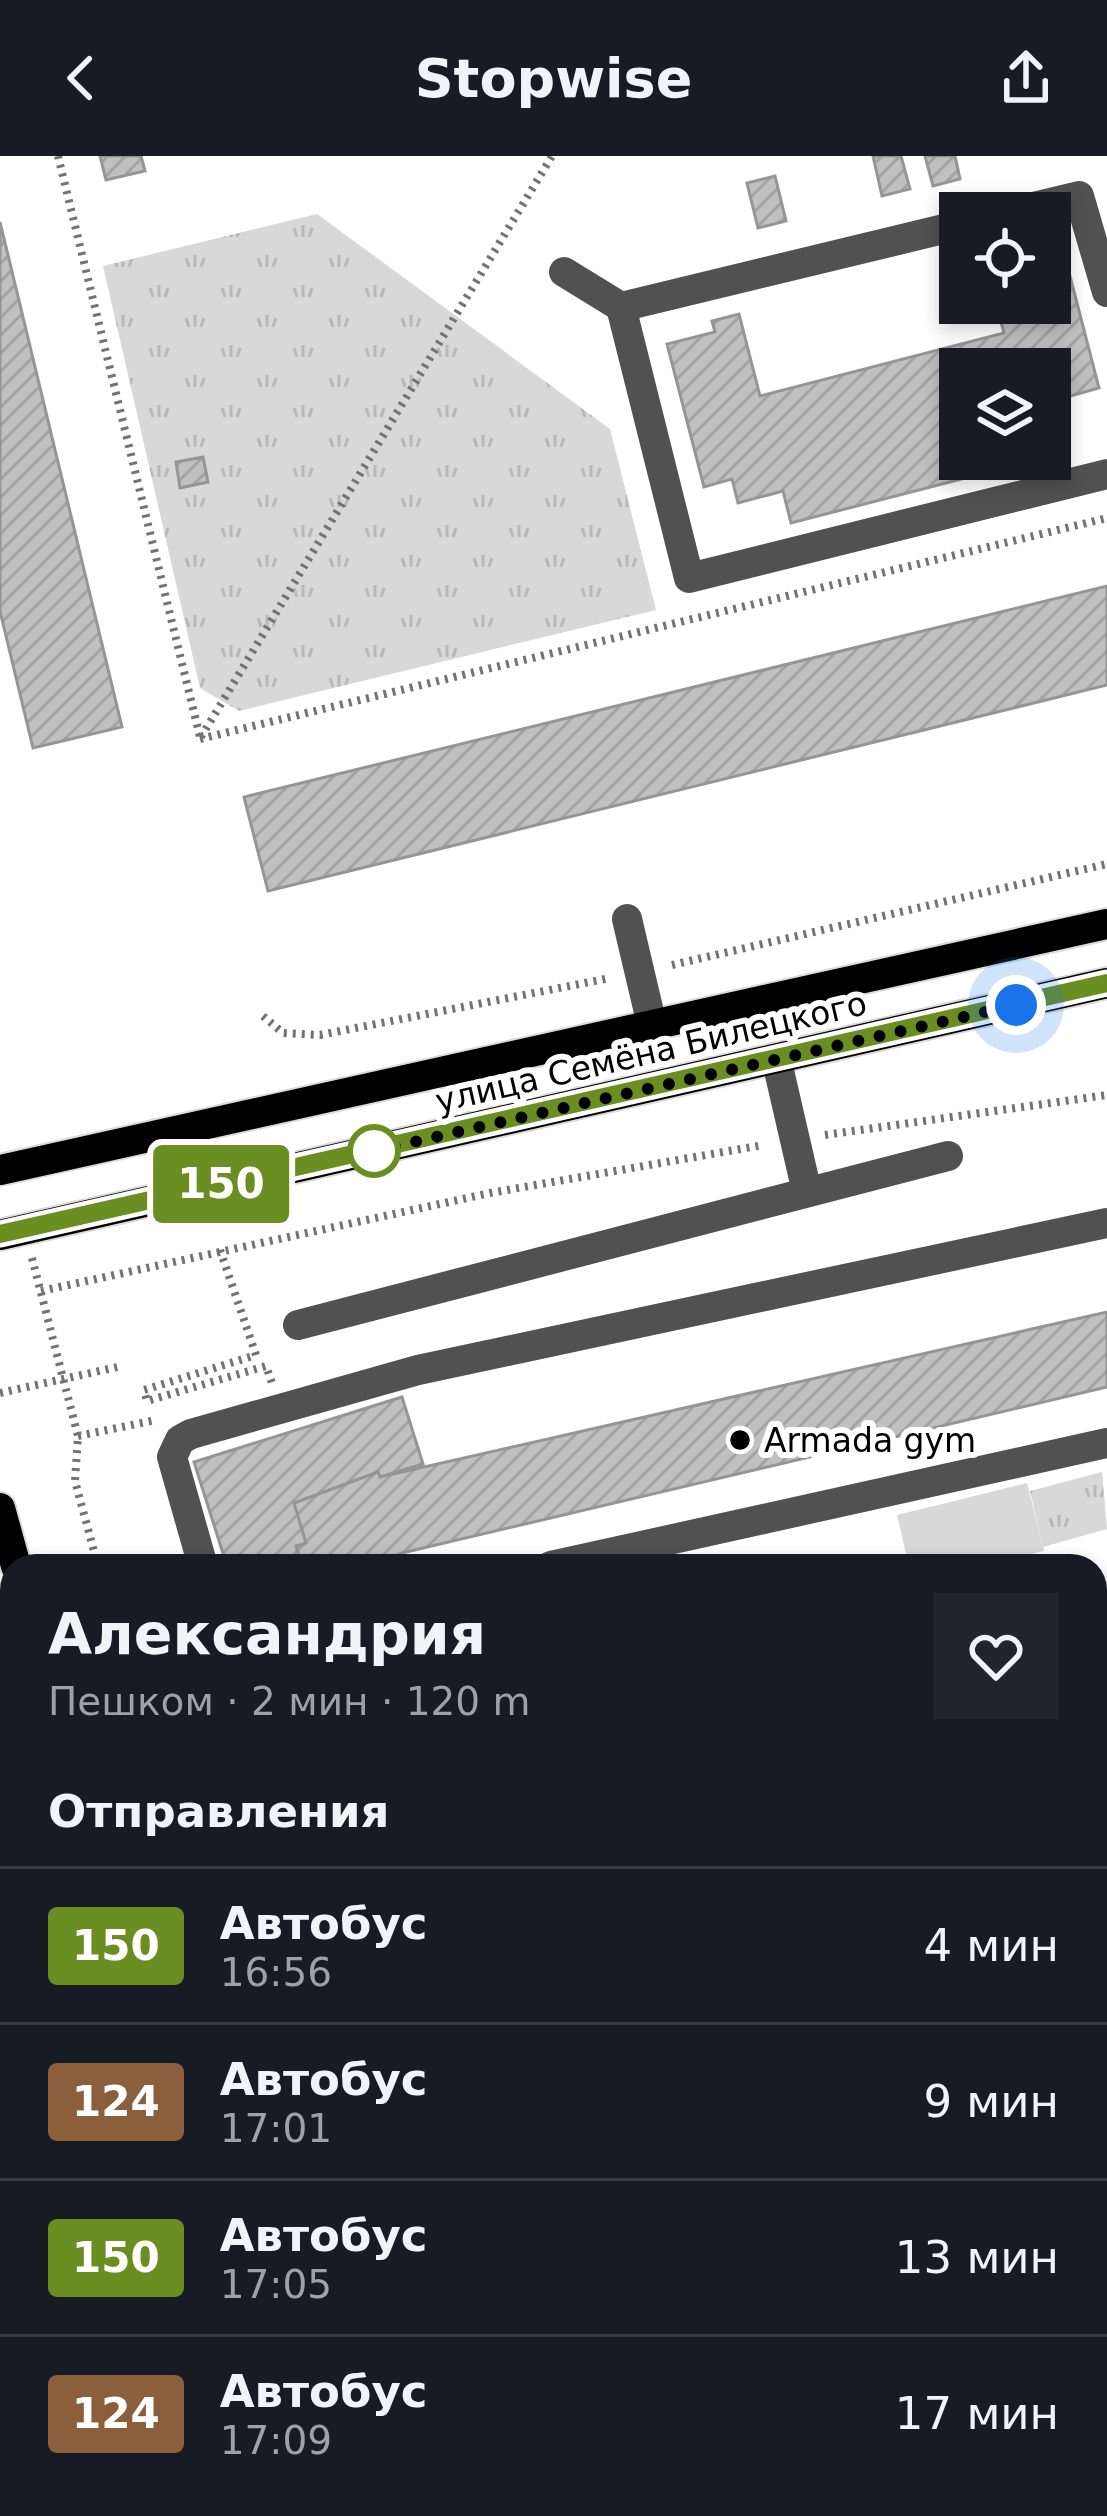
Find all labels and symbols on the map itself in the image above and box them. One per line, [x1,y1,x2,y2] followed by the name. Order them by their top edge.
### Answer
[986,975,1046,1035] your location
[431,983,871,1121] street label: улица Семёна Билецкого
[349,1126,399,1176] unlabelled marker
[152,1145,290,1223] line badge: 150
[764,1421,976,1460] place label: Armada gym
[727,1427,753,1453] marker: Armada gym

